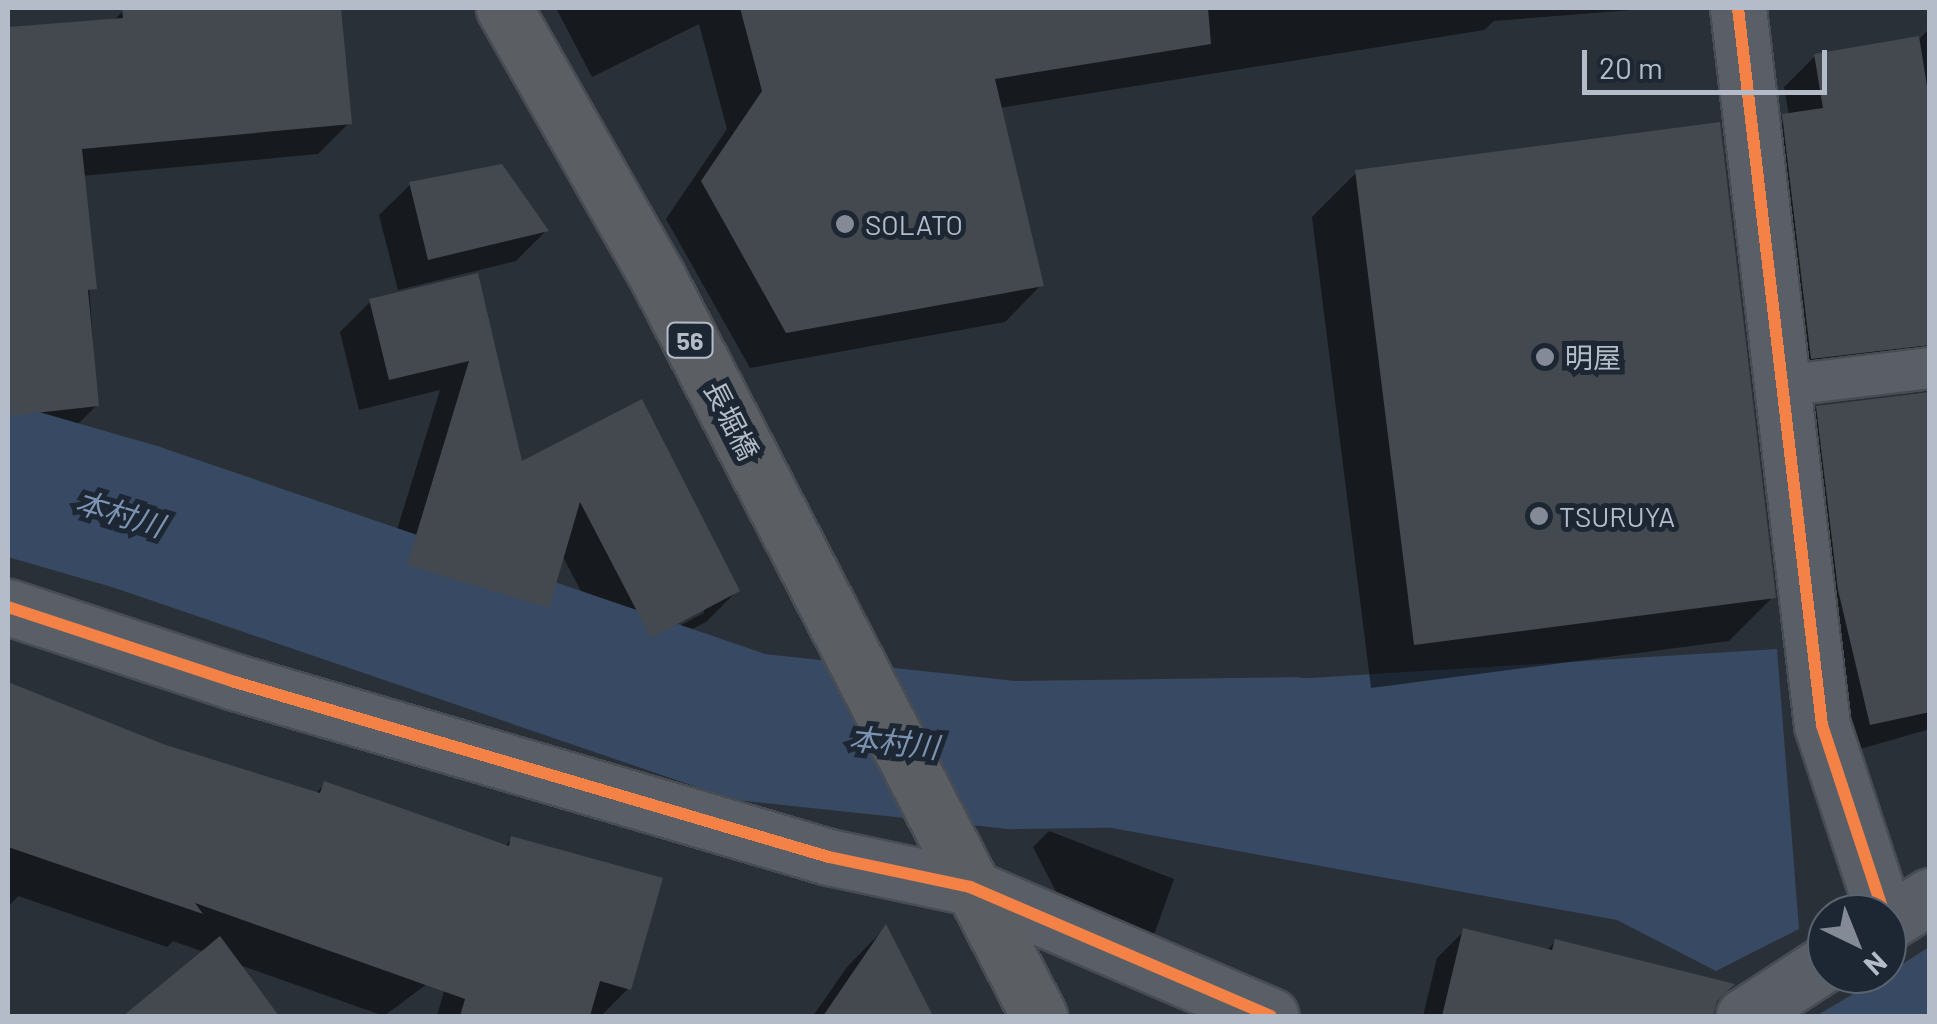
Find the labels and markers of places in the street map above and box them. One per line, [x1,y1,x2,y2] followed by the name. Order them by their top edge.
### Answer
[865,207,963,241] place label: SOLATO
[834,213,856,235] marker: SOLATO
[1565,340,1621,374] place label: 明屋
[1534,346,1556,368] marker: 明屋
[1559,499,1675,533] place label: TSURUYA
[1528,505,1550,527] marker: TSURUYA

